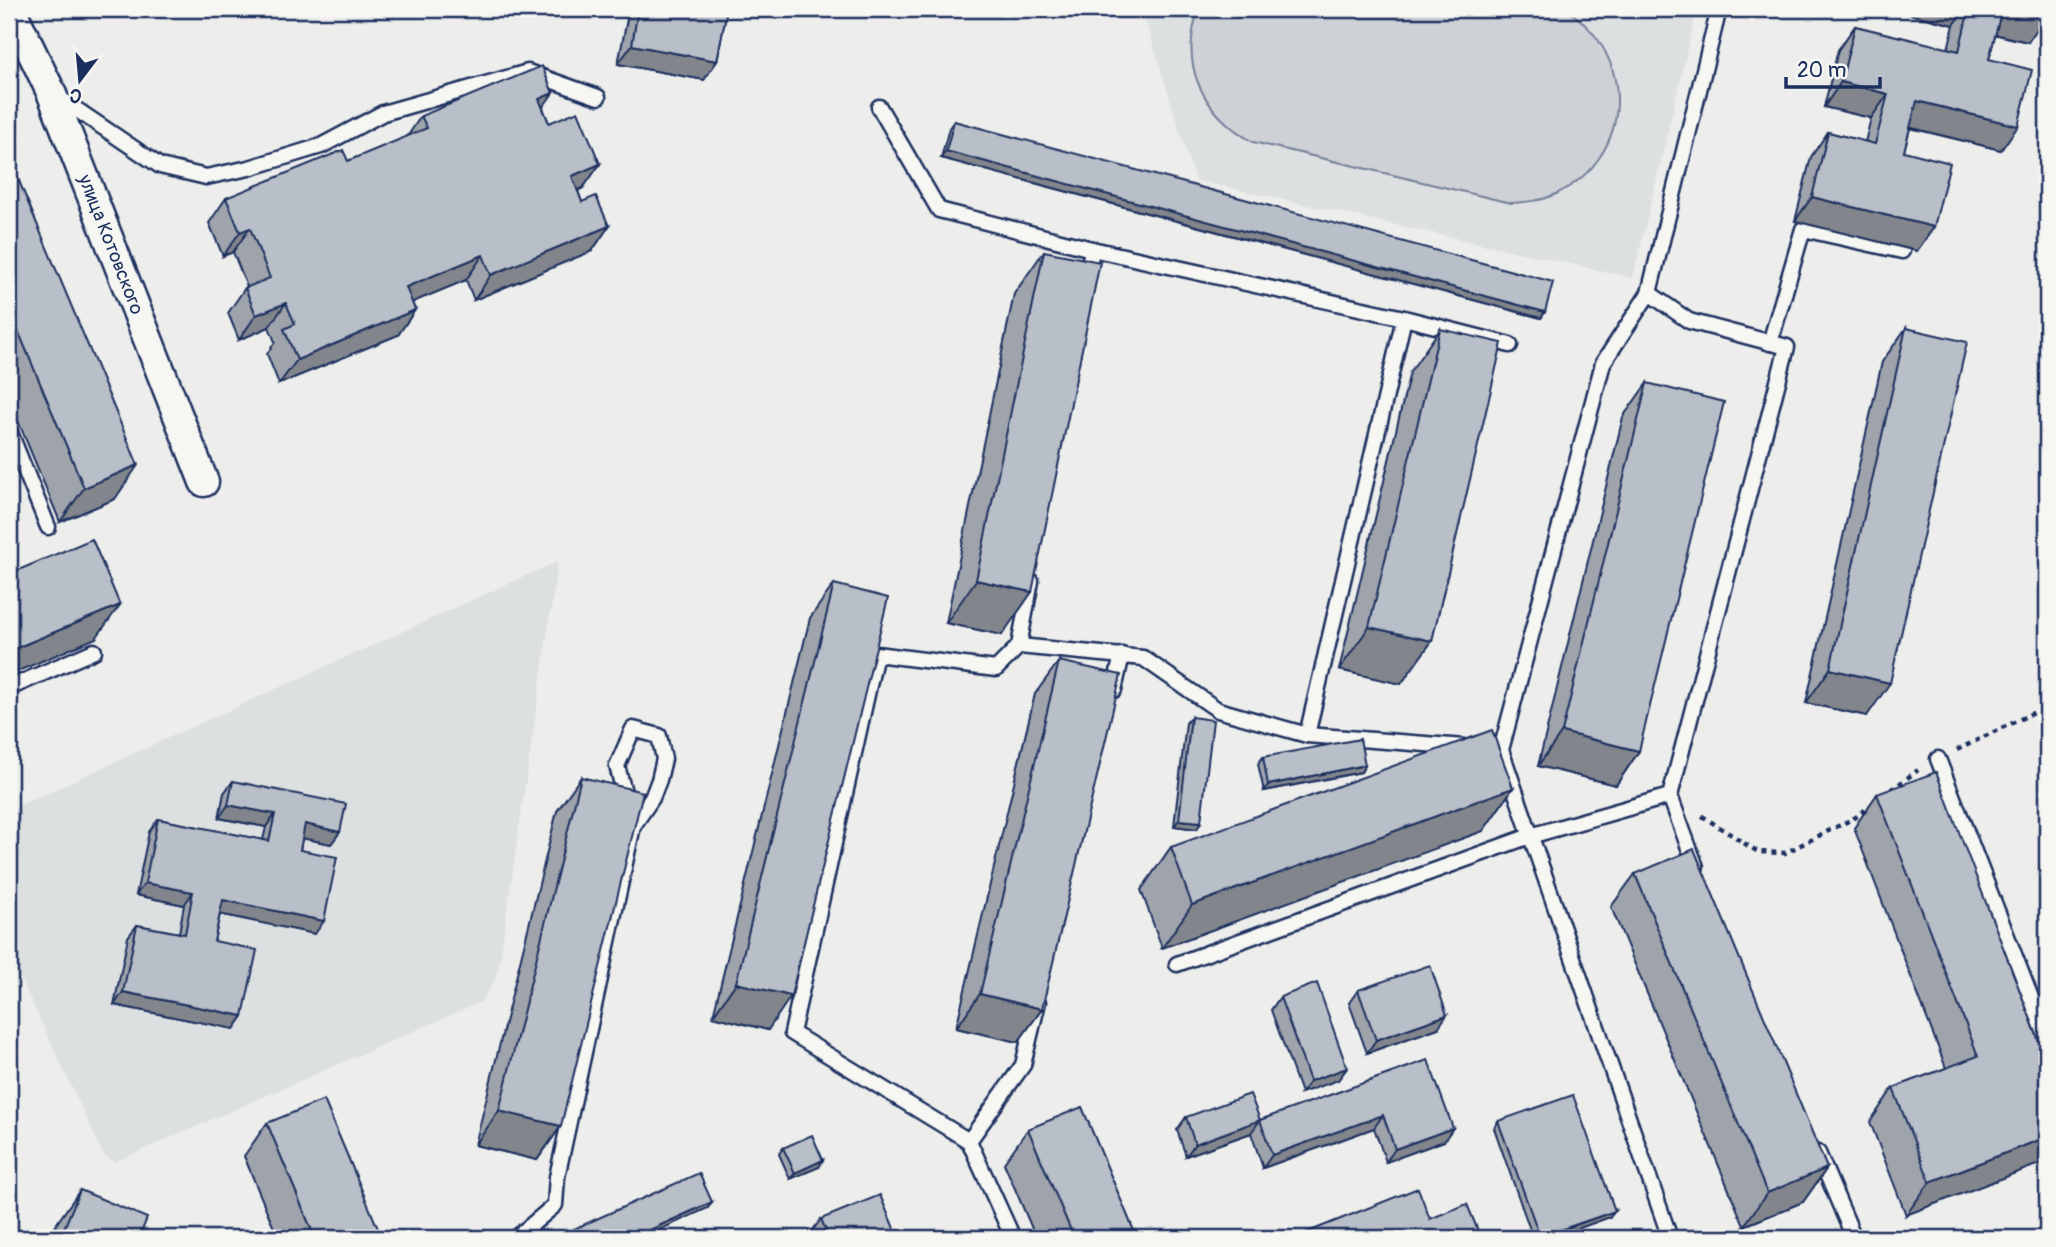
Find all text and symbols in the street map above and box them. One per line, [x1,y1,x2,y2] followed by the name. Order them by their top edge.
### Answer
[46,46,116,116] north arrow
[1786,46,1881,90] scale bar
[1797,57,1846,84] text: 20 m
[66,82,85,109] text: С
[72,170,149,318] street label: улица Котовского

